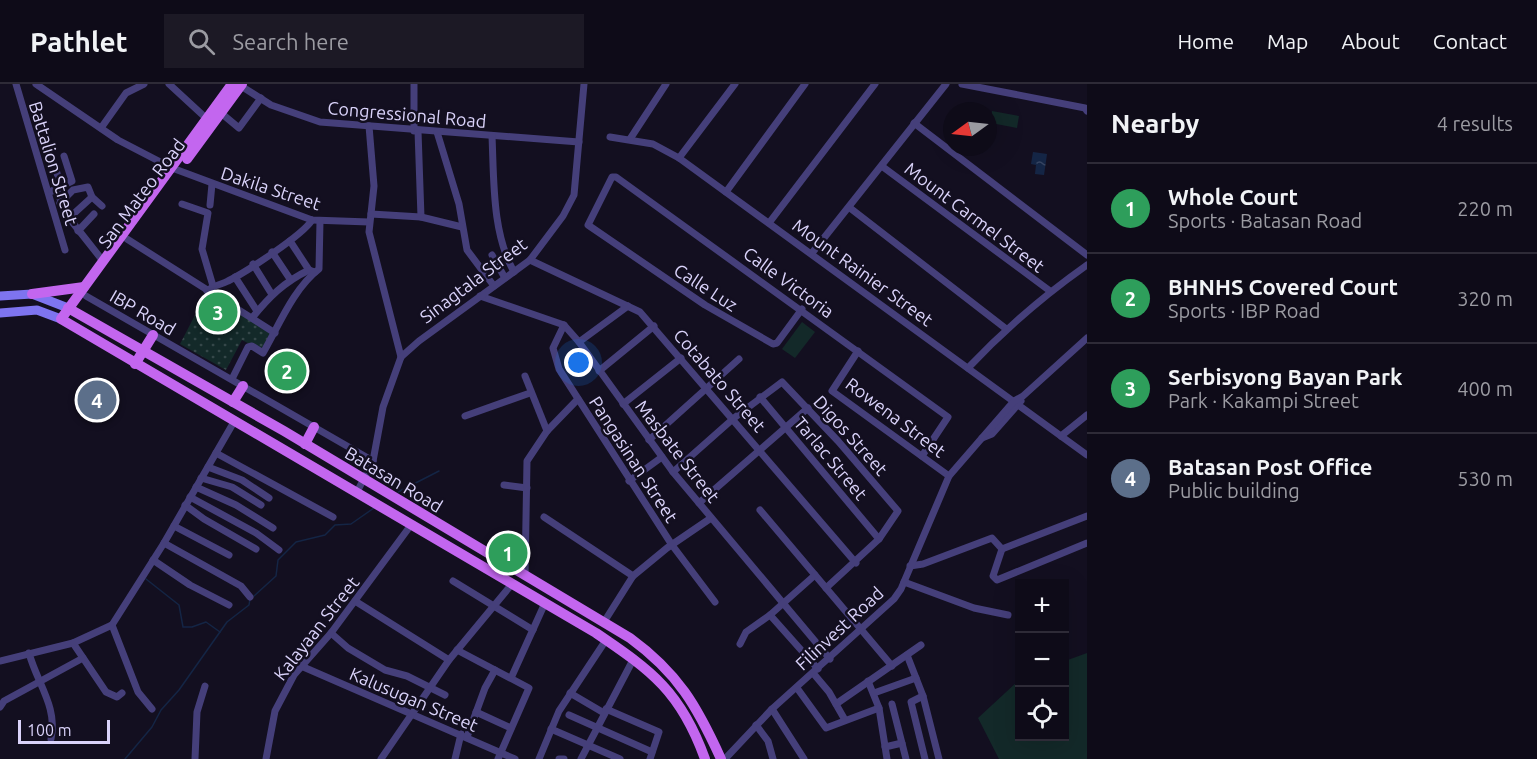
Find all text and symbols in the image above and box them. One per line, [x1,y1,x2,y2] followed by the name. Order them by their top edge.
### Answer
[164,14,584,68] search box
[185,25,218,58] icon: search
[30,26,128,57] text: Pathlet
[233,29,349,54] text: Search here
[1177,29,1234,53] text: Home
[1267,29,1308,53] text: Map
[1341,29,1400,53] text: About
[1433,29,1507,53] text: Contact
[327,97,487,131] street label: Congressional Road
[26,99,82,227] street label: Battalion Street
[943,102,997,156] north arrow
[1111,109,1199,138] text: Nearby
[1437,112,1513,135] text: 4 results
[94,135,188,251] street label: San Mateo Road
[901,158,1049,276] street label: Mount Carmel Street
[219,162,323,214] street label: Dakila Street
[1168,184,1298,209] text: Whole Court
[1125,197,1136,220] text: 1
[1457,197,1513,220] text: 220 m
[1168,209,1362,232] text: Sports · Batasan Road
[789,214,937,330] street label: Mount Rainier Street
[416,233,530,327] street label: Sinagtala Street
[740,243,838,321] street label: Calle Victoria
[671,259,741,315] street label: Calle Luz
[1168,274,1398,299] text: BHNHS Covered Court
[107,285,179,339] street label: IBP Road
[1125,287,1136,310] text: 2
[1457,287,1513,310] text: 320 m
[198,290,238,334] pin: 3
[1168,299,1321,322] text: Sports · IBP Road
[670,325,770,435] street label: Cotabato Street
[268,348,306,394] pin: 2
[564,348,593,377] your location
[1168,364,1402,389] text: Serbisyong Bayan Park
[842,373,950,461] street label: Rowena Street
[1125,377,1136,400] text: 3
[1457,377,1513,400] text: 400 m
[78,378,116,422] pin: 4
[1168,389,1359,412] text: Park · Kakampi Street
[810,391,892,479] street label: Digos Street
[586,392,682,526] street label: Pangasinan Street
[632,396,724,506] street label: Masbate Street
[791,412,871,504] street label: Tarlac Street
[342,442,446,516] street label: Batasan Road
[1168,454,1372,479] text: Batasan Post Office
[1125,467,1136,490] text: 4
[1457,467,1513,490] text: 530 m
[1168,479,1300,502] text: Public building
[488,530,528,576] pin: 1
[269,572,363,684] street label: Kalayaan Street
[1015,579,1069,741] map controls
[1015,579,1069,633] button: +
[791,582,887,674] street label: Filinvest Road
[1015,633,1069,687] button: −
[347,663,481,735] street label: Kalusugan Street
[1015,687,1069,741] button: locate
[18,717,110,744] scale bar
[27,721,72,739] text: 100 m

